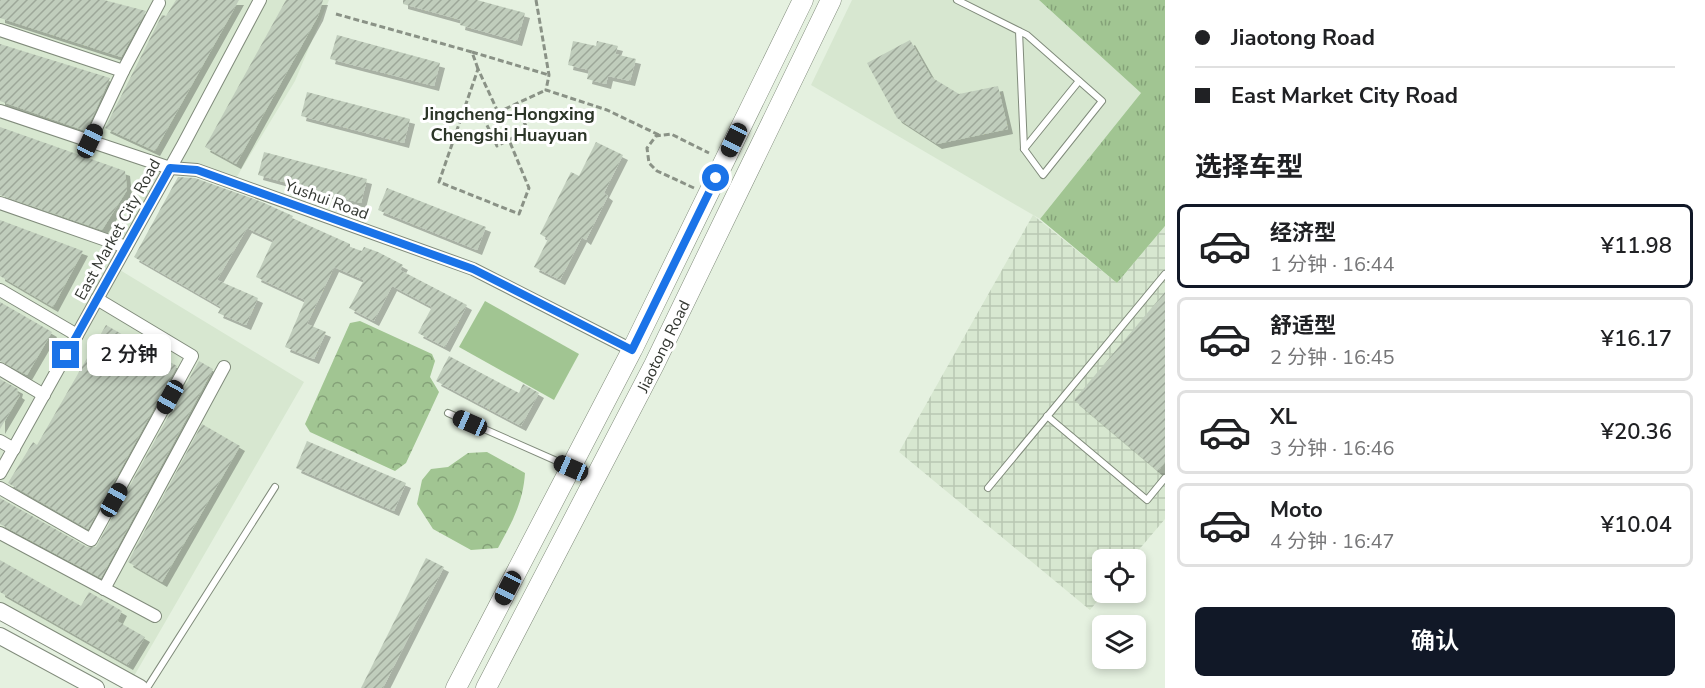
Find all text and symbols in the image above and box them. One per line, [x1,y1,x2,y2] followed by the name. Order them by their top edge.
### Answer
[1231,23,1375,53] text: Jiaotong Road
[1231,81,1458,111] text: East Market City Road
[422,102,595,147] district label: Jingcheng-Hongxing Chengshi Huayuan
[718,120,750,160] car
[74,121,106,161] car
[1195,149,1303,186] text: 选择车型
[70,155,166,304] street label: East Market City Road
[702,164,729,191] route start
[281,174,372,225] street label: Yushui Road
[1270,218,1336,248] text: 经济型
[1198,219,1252,273] icon: car
[1601,231,1672,261] text: ¥11.98
[1270,251,1395,278] text: 1 分钟 · 16:44
[632,296,696,397] street label: Jiaotong Road
[1270,311,1336,341] text: 舒适型
[1198,312,1252,366] icon: car
[1601,324,1672,354] text: ¥16.17
[87,334,171,376] callout: 2 分钟
[52,341,79,368] route end
[100,341,158,368] text: 2 分钟
[1270,344,1395,371] text: 2 分钟 · 16:45
[153,377,187,417] car
[1270,402,1297,432] text: XL
[1198,405,1252,459] icon: car
[450,407,490,439] car
[1601,417,1672,447] text: ¥20.36
[1270,435,1395,462] text: 3 分钟 · 16:46
[551,452,591,484] car
[97,480,131,520] car
[1270,495,1323,525] text: Moto
[1198,498,1252,552] icon: car
[1601,510,1672,540] text: ¥10.04
[1270,528,1395,555] text: 4 分钟 · 16:47
[1092,549,1146,669] map controls
[1092,549,1146,603] button: locate
[492,568,524,608] car
[1195,607,1675,676] button: 确认
[1092,615,1146,669] button: layers

